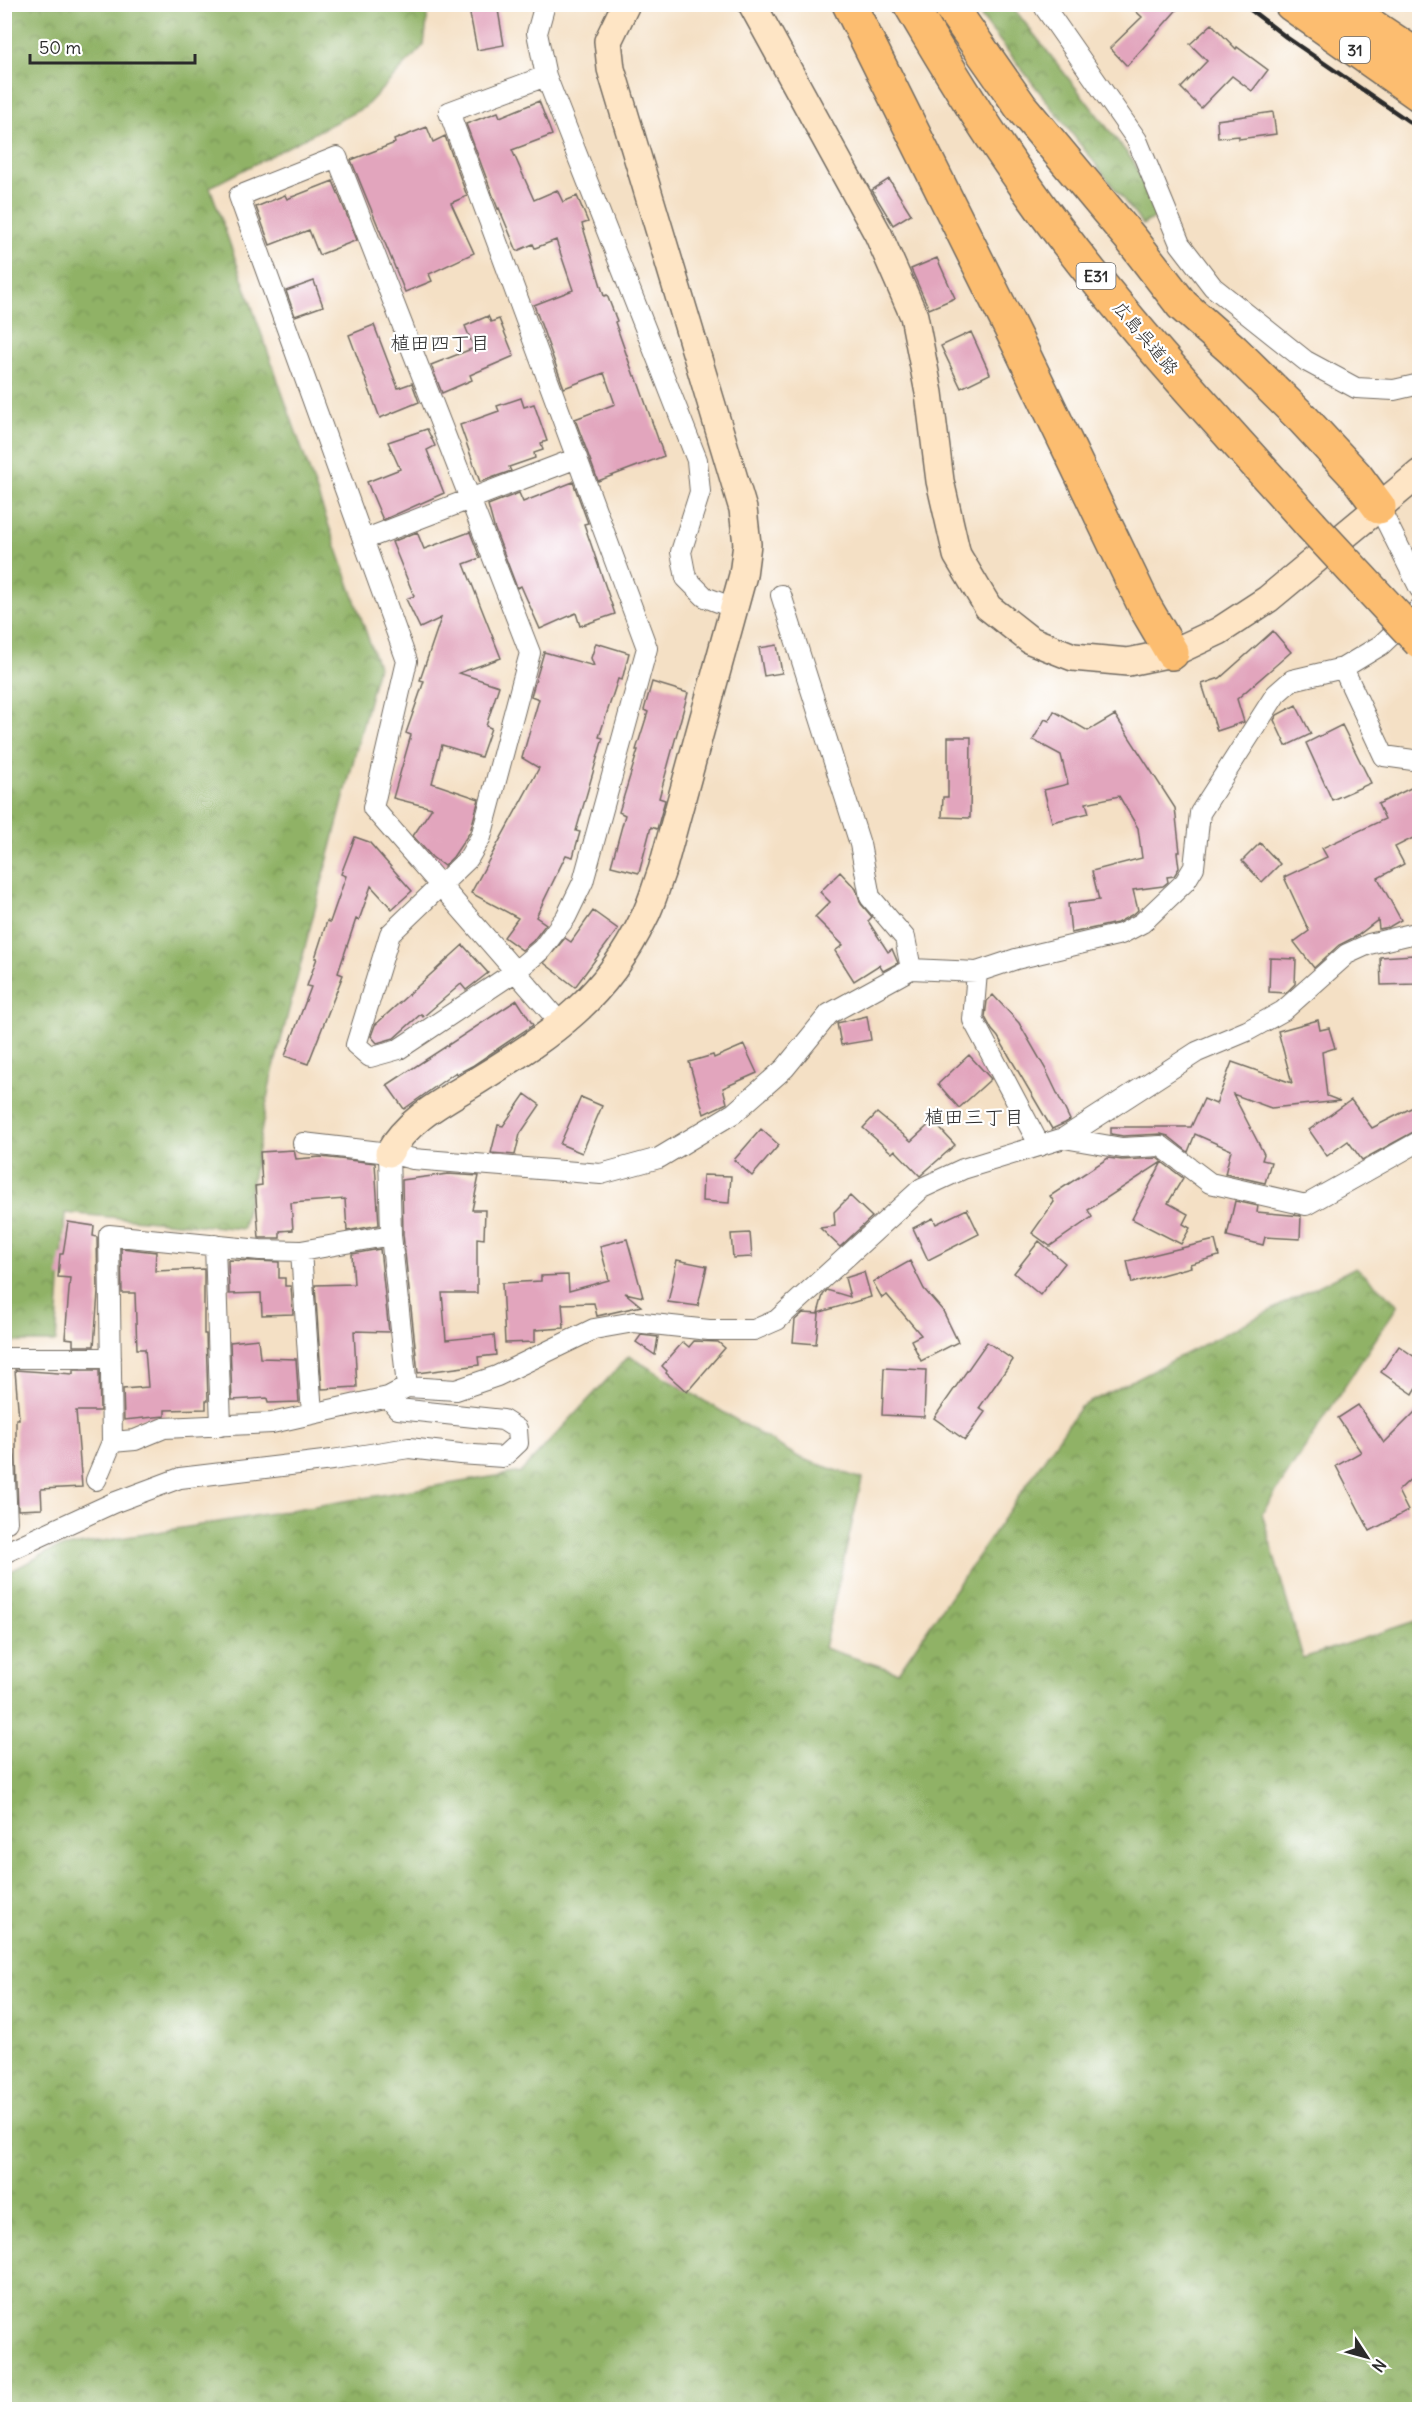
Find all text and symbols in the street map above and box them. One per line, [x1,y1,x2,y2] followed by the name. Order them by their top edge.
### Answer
[30,27,195,65] scale bar
[39,36,81,59] text: 50 m
[1340,37,1370,63] road number: 31
[1076,263,1116,289] road number: E31
[1108,296,1184,380] street label: 広島呉道路
[390,330,490,355] district label: 植田四丁目
[924,1104,1024,1129] district label: 植田三丁目
[1337,2327,1397,2387] north arrow
[1368,2355,1390,2376] text: N

